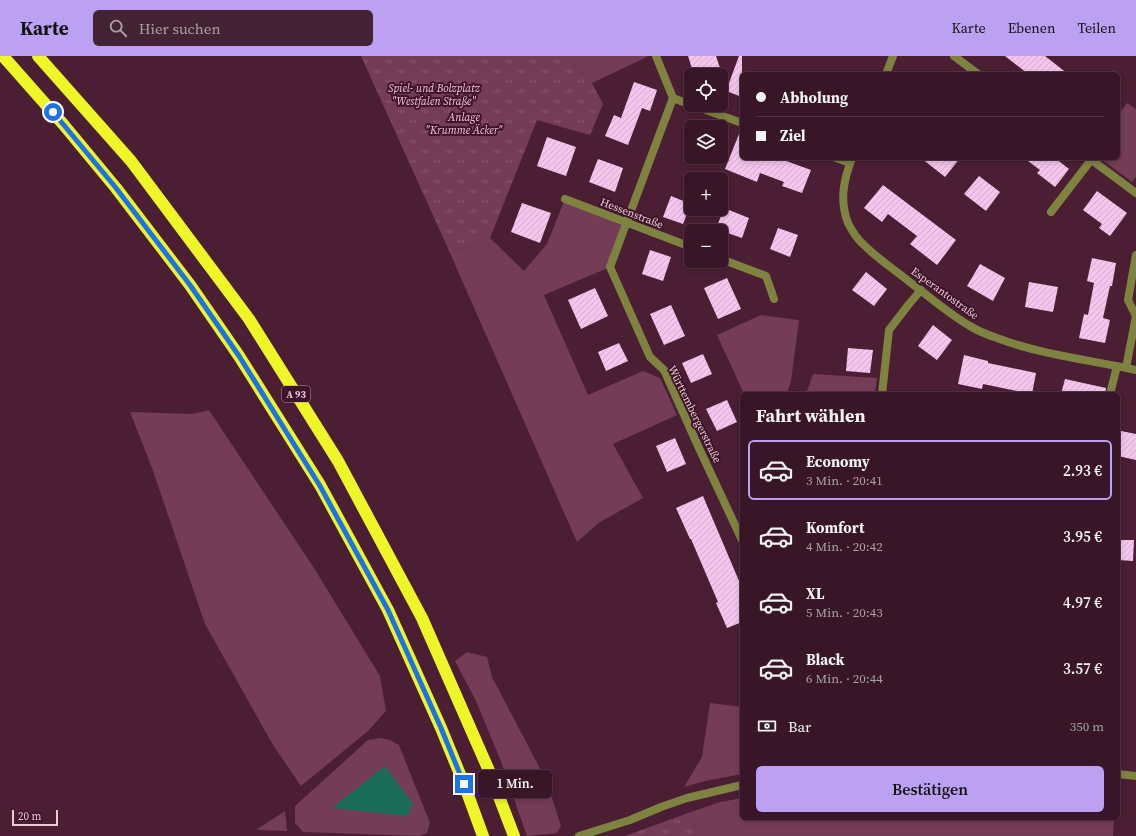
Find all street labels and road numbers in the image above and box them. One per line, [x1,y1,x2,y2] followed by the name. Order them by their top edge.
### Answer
[598,195,666,233] street label: Hessenstraße
[908,264,982,323] street label: Esperantostraße
[664,363,725,466] street label: Württembergerstraße
[282,386,310,402] road number: A 93

